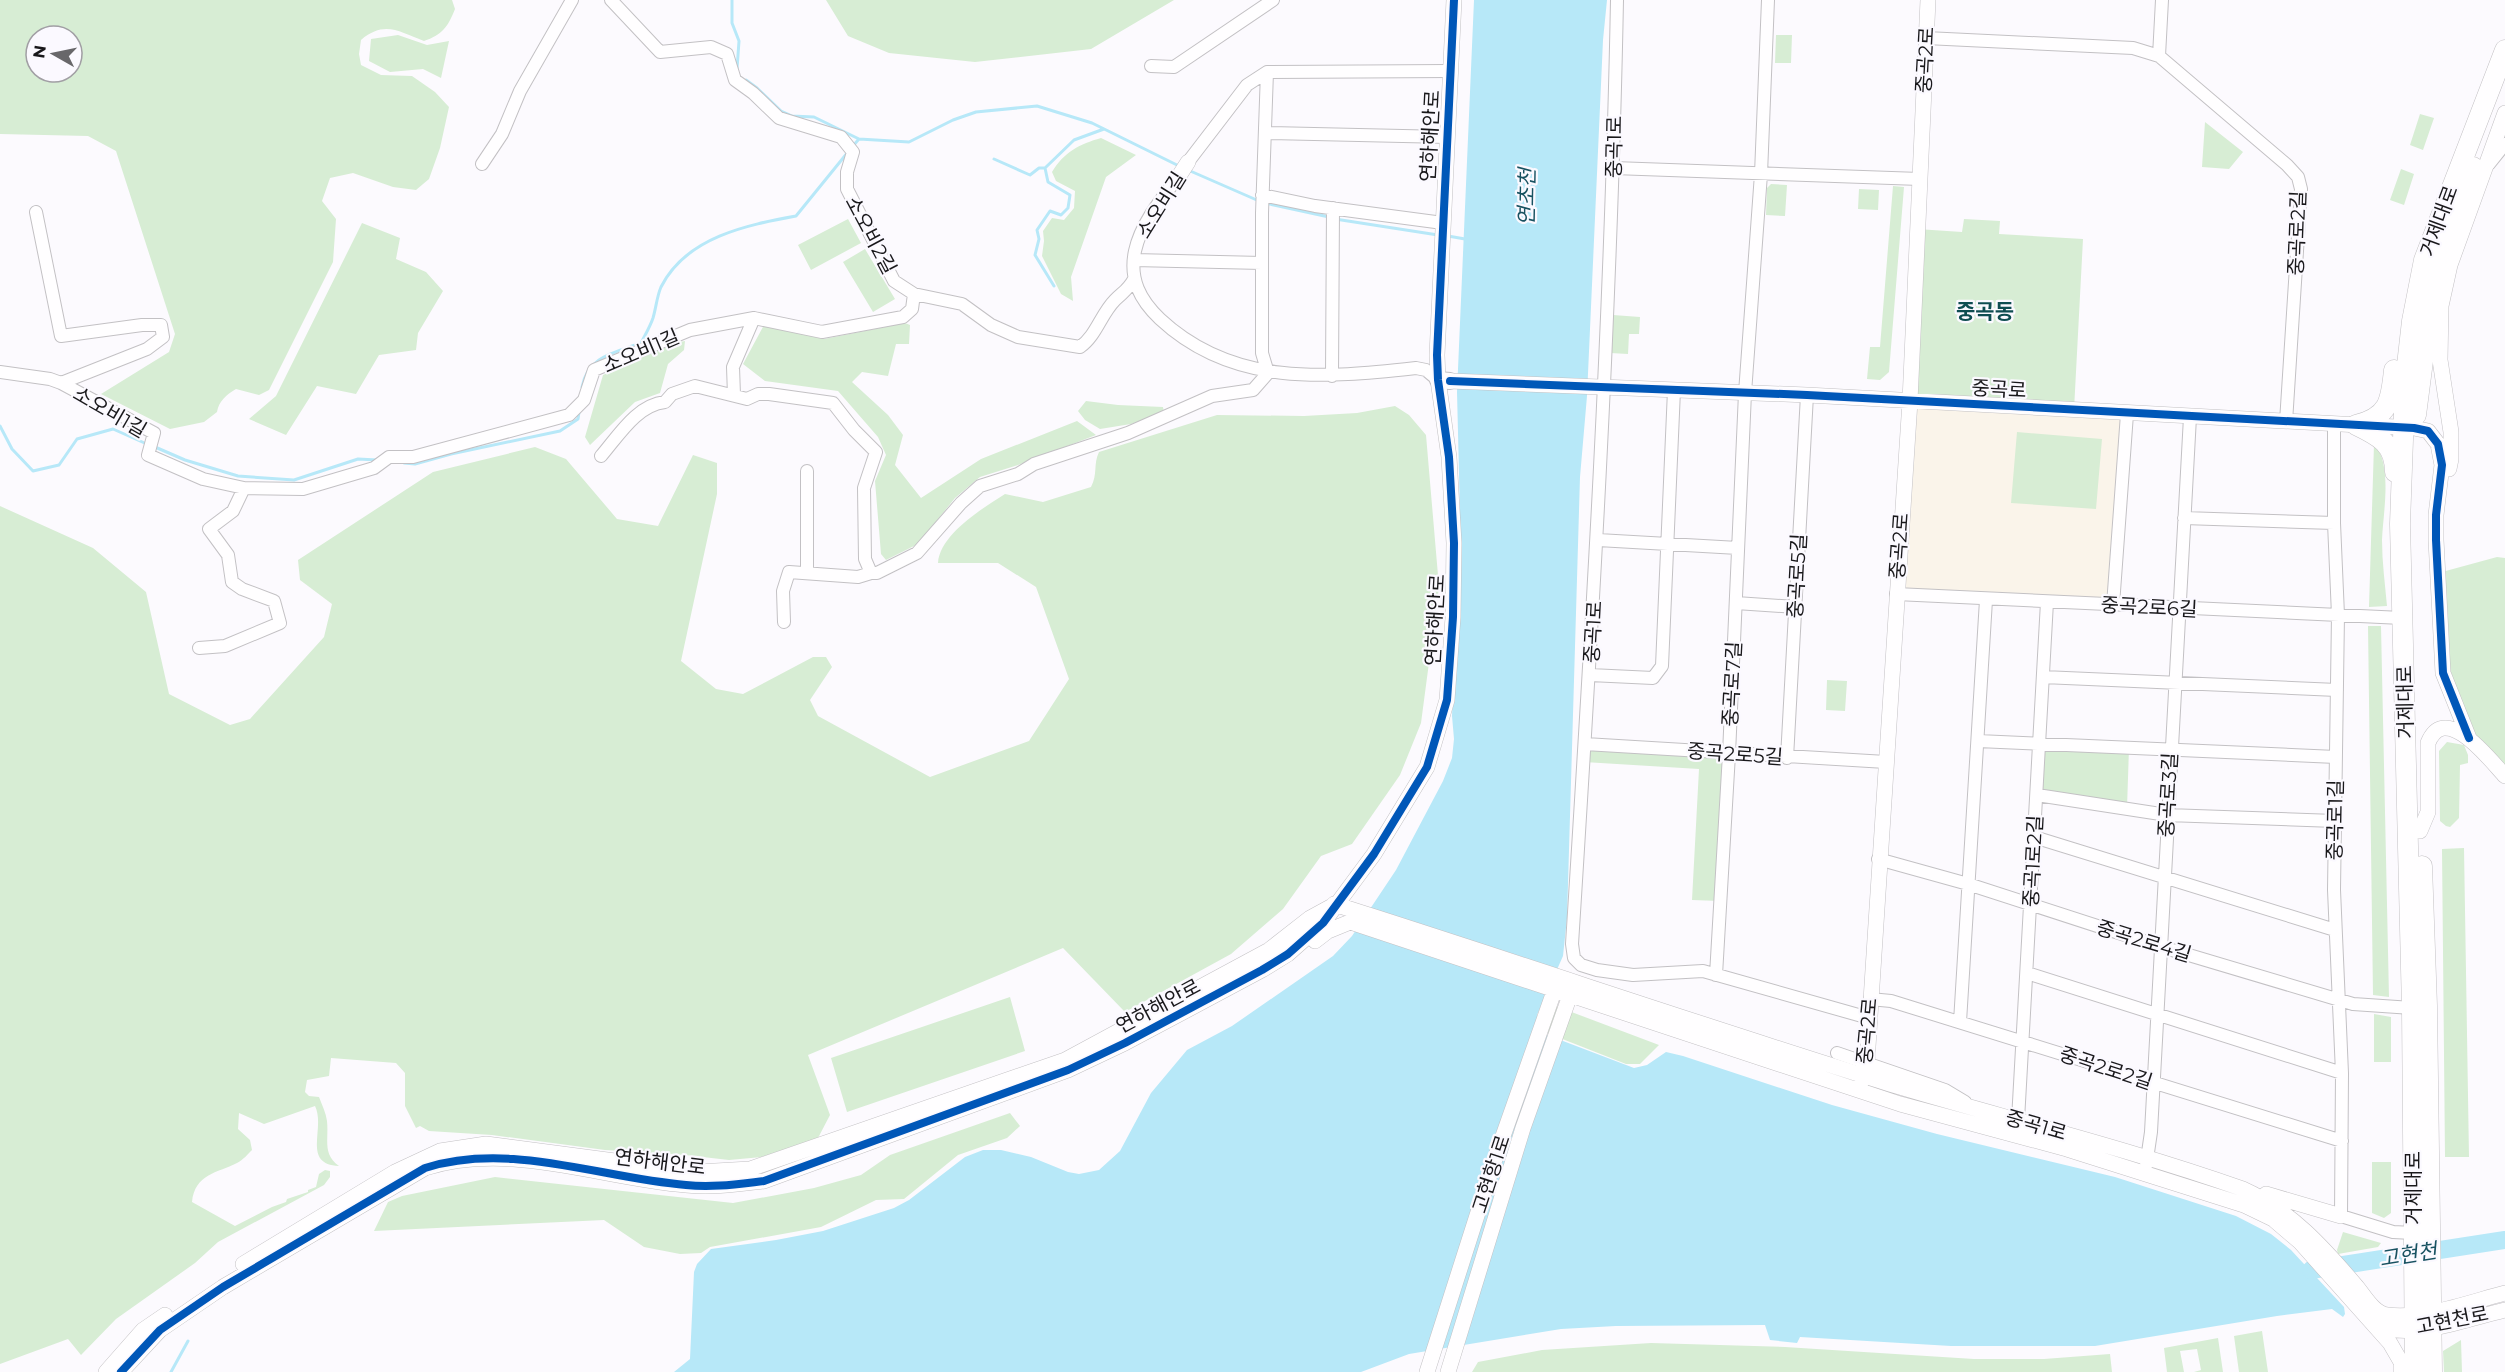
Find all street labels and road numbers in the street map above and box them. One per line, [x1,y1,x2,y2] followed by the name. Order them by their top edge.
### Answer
[1911,26,1939,94] street label: 중곡2로
[1416,89,1444,183] street label: 연하해안로
[1601,116,1627,178] street label: 중곡1로
[1131,167,1191,243] street label: 소오비길
[2415,182,2463,260] street label: 거제대로
[2284,190,2310,276] street label: 중곡로2길
[840,192,902,278] street label: 소오비2길
[599,324,683,378] street label: 소오비1길
[1971,376,2027,402] street label: 중곡로
[69,381,151,443] street label: 소오비1길
[1885,512,1913,580] street label: 중곡2로
[1783,533,1811,619] street label: 중곡로5길
[1421,573,1449,667] street label: 연하해안로
[2100,592,2198,622] street label: 중곡2로6길
[1579,600,1607,664] street label: 중곡1로
[1718,641,1746,727] street label: 중곡로7길
[2392,665,2418,739] street label: 거제대로
[1686,739,1784,769] street label: 중곡2로5길
[2154,752,2182,838] street label: 중곡로3길
[2322,779,2348,861] street label: 중곡로1길
[2019,814,2047,908] street label: 중곡1로2길
[2094,915,2194,967] street label: 중곡2로4길
[1112,974,1204,1038] street label: 연하해안로
[1852,997,1882,1065] street label: 중곡2로
[2056,1042,2156,1094] street label: 중곡2로2길
[2003,1105,2069,1145] street label: 중곡1로
[1467,1132,1515,1216] street label: 고현항1로
[613,1144,707,1180] street label: 연하해안로
[2401,1151,2425,1225] street label: 거제대로
[2414,1301,2490,1339] street label: 고현천로

